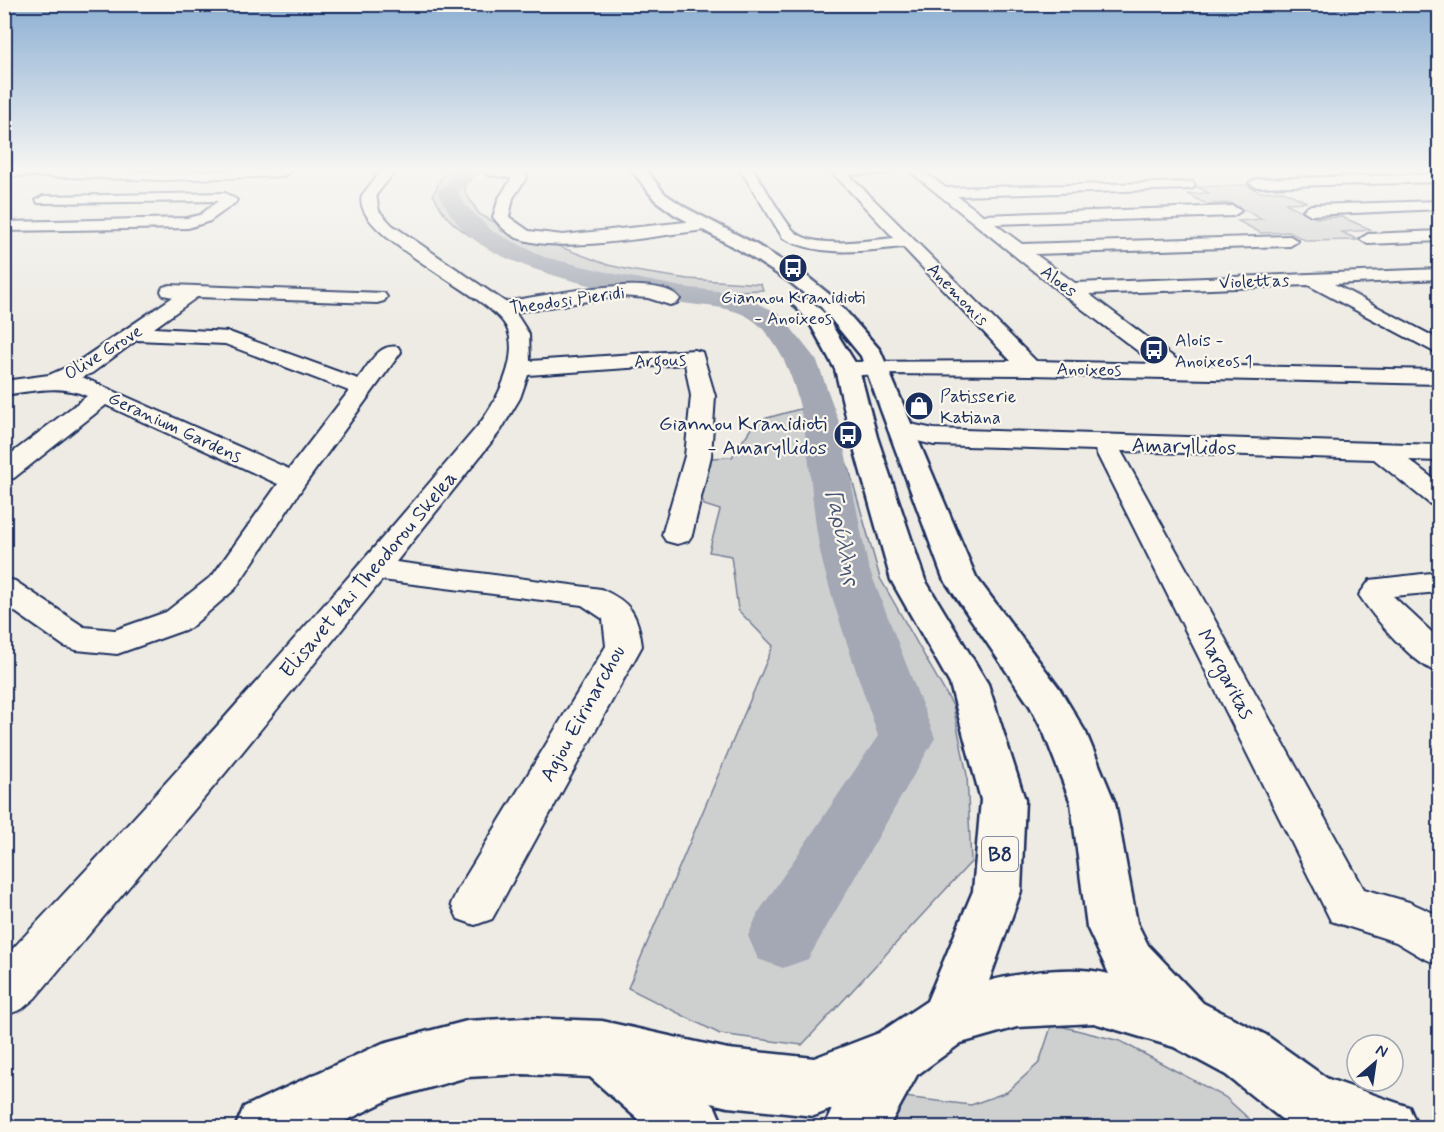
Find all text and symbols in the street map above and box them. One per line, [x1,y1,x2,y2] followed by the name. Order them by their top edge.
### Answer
[777,252,809,284] bus stop icon: Giannou Kranidioti - Anoixeos
[921,258,993,332] street label: Anemonis
[1035,260,1082,303] street label: Aloes
[1218,269,1290,295] street label: Violettas
[508,281,626,321] street label: Theodosi Pieridi
[721,286,866,331] place label: Giannou Kranidioti - Anoixeos
[60,319,147,386] street label: Olive Grove
[1175,329,1253,374] place label: Alois - Anoixeos 1
[1138,334,1170,366] bus stop icon: Alois - Anoixeos 1
[634,348,687,376] street label: Argous
[1056,357,1122,383] street label: Anoixeos
[940,385,1016,430] place label: Patisserie Katiana
[104,386,245,469] street label: Geranium Gardens
[903,390,935,422] shop icon: Patisserie Katiana
[659,410,827,462] place label: Giannou Kranidioti - Amaryllidos
[832,419,864,451] bus stop icon: Giannou Kranidioti - Amaryllidos
[1131,431,1237,463] street label: Amaryllidos
[274,465,464,684] street label: Elisavet kai Theodorou Skelea
[818,487,866,590] water label: Γαρύλλης
[1189,625,1261,725] street label: Margaritas
[534,640,632,787] street label: Agiou Eirinarchou
[982,837,1018,871] road number: B8
[1345,1033,1405,1093] north arrow
[1372,1039,1391,1063] text: N

